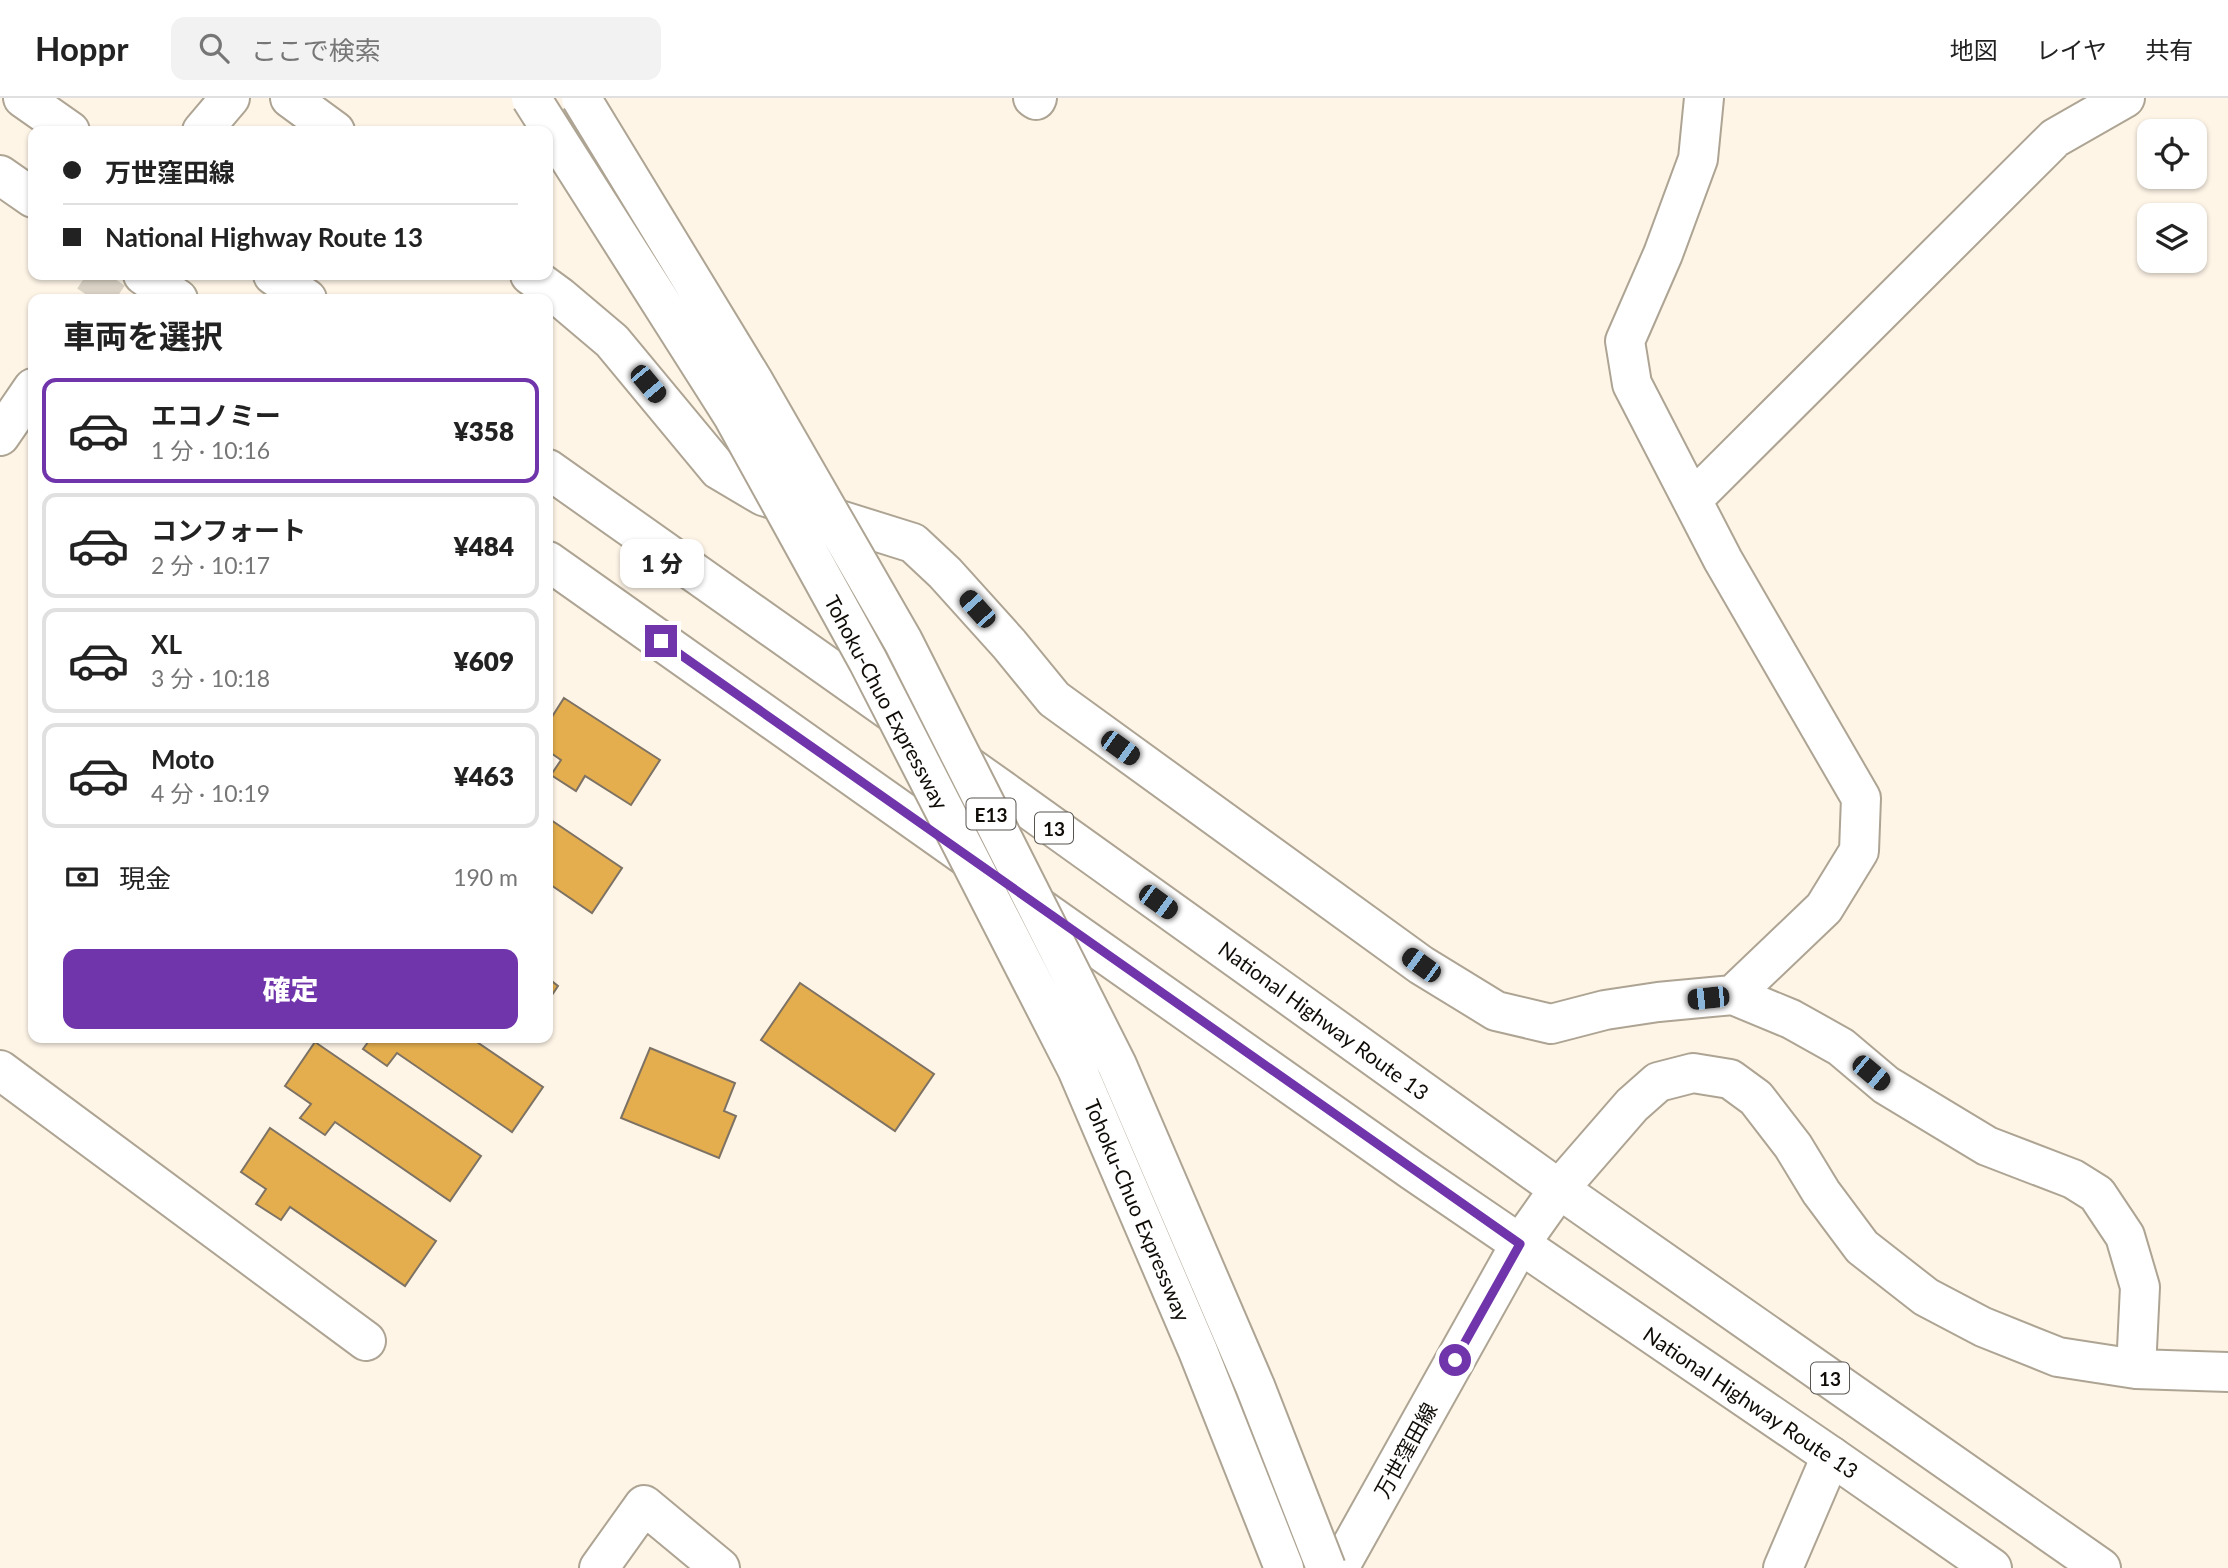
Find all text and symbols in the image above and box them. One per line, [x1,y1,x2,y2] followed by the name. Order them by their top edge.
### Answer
[171,17,661,80] search box
[35,28,129,68] text: Hoppr
[195,29,233,67] icon: search
[251,34,381,66] text: ここで検索
[1950,35,1998,64] text: 地図
[2036,35,2107,64] text: レイヤ
[2145,35,2193,64] text: 共有
[2137,119,2207,273] map controls
[2137,119,2207,189] button: locate
[105,156,235,188] text: 万世窪田線
[2137,203,2207,273] button: layers
[105,221,423,253] text: National Highway Route 13
[63,316,223,355] text: 車両を選択
[627,361,670,407] car
[67,399,130,462] icon: car
[151,399,281,431] text: エコノミー
[454,415,514,447] text: ¥358
[151,436,270,464] text: 1 分 · 10:16
[67,514,130,577] icon: car
[151,514,306,546] text: コンフォート
[454,530,514,562] text: ¥484
[619,540,703,588] callout: 1 分
[641,549,683,577] text: 1 分
[151,551,270,579] text: 2 分 · 10:17
[956,586,999,632] car
[820,591,954,813] street label: Tohoku-Chuo Expressway
[645,625,677,657] route end
[151,628,182,660] text: XL
[67,629,130,692] icon: car
[454,645,514,677] text: ¥609
[151,664,270,692] text: 3 分 · 10:18
[1097,727,1144,769] car
[151,743,214,775] text: Moto
[67,744,130,807] icon: car
[454,760,514,792] text: ¥463
[151,779,270,807] text: 4 分 · 10:19
[967,799,1016,830] road number: E13
[1035,813,1073,844] road number: 13
[63,858,101,896] icon: cash
[119,862,171,894] text: 現金
[453,863,518,891] text: 190 m
[1135,881,1182,923] car
[1214,935,1434,1105] street label: National Highway Route 13
[1398,944,1445,986] car
[63,949,518,1029] button: 確定
[1687,985,1730,1011] car
[1849,1051,1894,1095] car
[1080,1095,1196,1325] street label: Tohoku-Chuo Expressway
[1639,1321,1863,1483] street label: National Highway Route 13
[1439,1344,1471,1376] route start
[1811,1362,1849,1394] road number: 13
[1369,1398,1441,1502] street label: 万世窪田線

